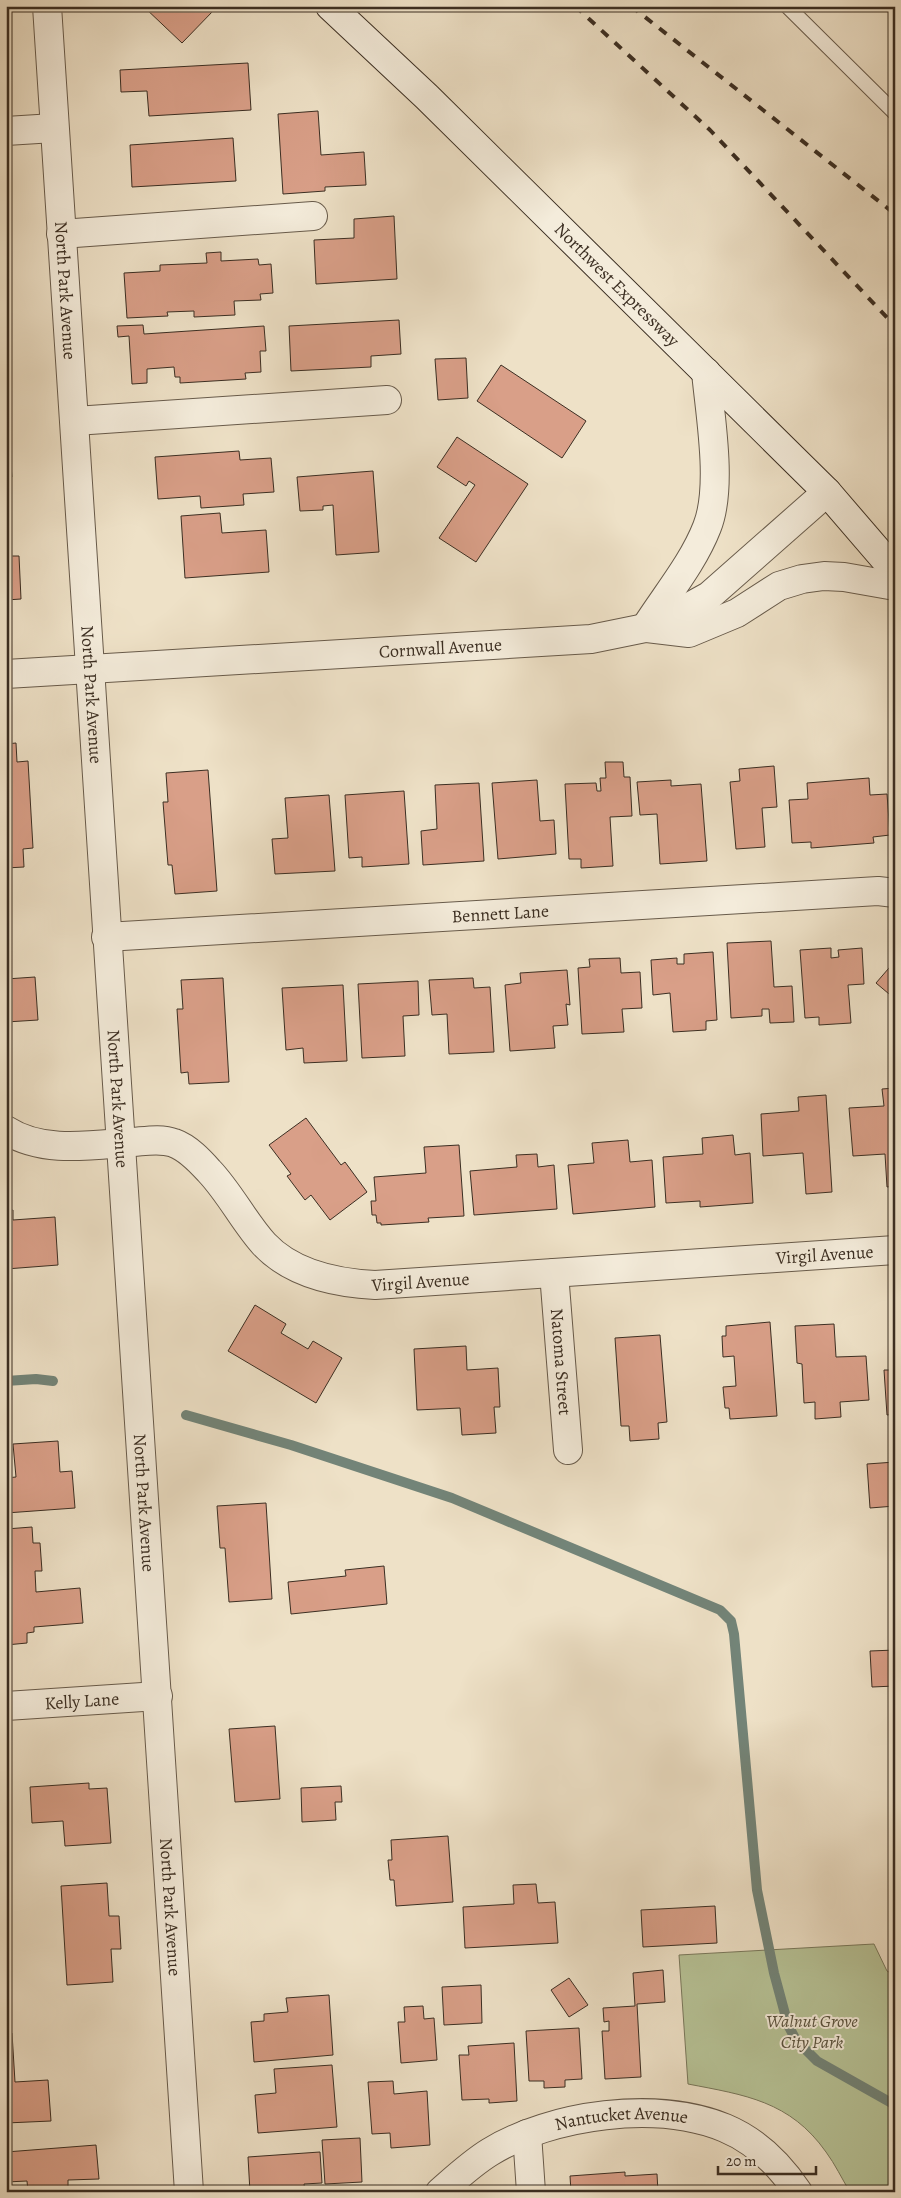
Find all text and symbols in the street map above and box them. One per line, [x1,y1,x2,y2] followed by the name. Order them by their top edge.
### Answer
[549,217,686,353] street label: Northwest Expressway
[49,220,82,360] street label: North Park Avenue
[75,625,108,765] street label: North Park Avenue
[378,632,503,664] street label: Cornwall Avenue
[451,899,550,928] street label: Bennett Lane
[102,1029,134,1169] street label: North Park Avenue
[774,1239,874,1270] street label: Virgil Avenue
[370,1267,470,1297] street label: Virgil Avenue
[545,1307,577,1416] street label: Natoma Street
[128,1433,161,1573] street label: North Park Avenue
[44,1687,120,1715] street label: Kelly Lane
[154,1837,187,1977] street label: North Park Avenue
[766,2009,858,2054] park label: Walnut Grove City Park
[552,2101,690,2136] street label: Nantucket Avenue
[718,2143,816,2175] scale bar
[726,2151,757,2171] text: 20 m

